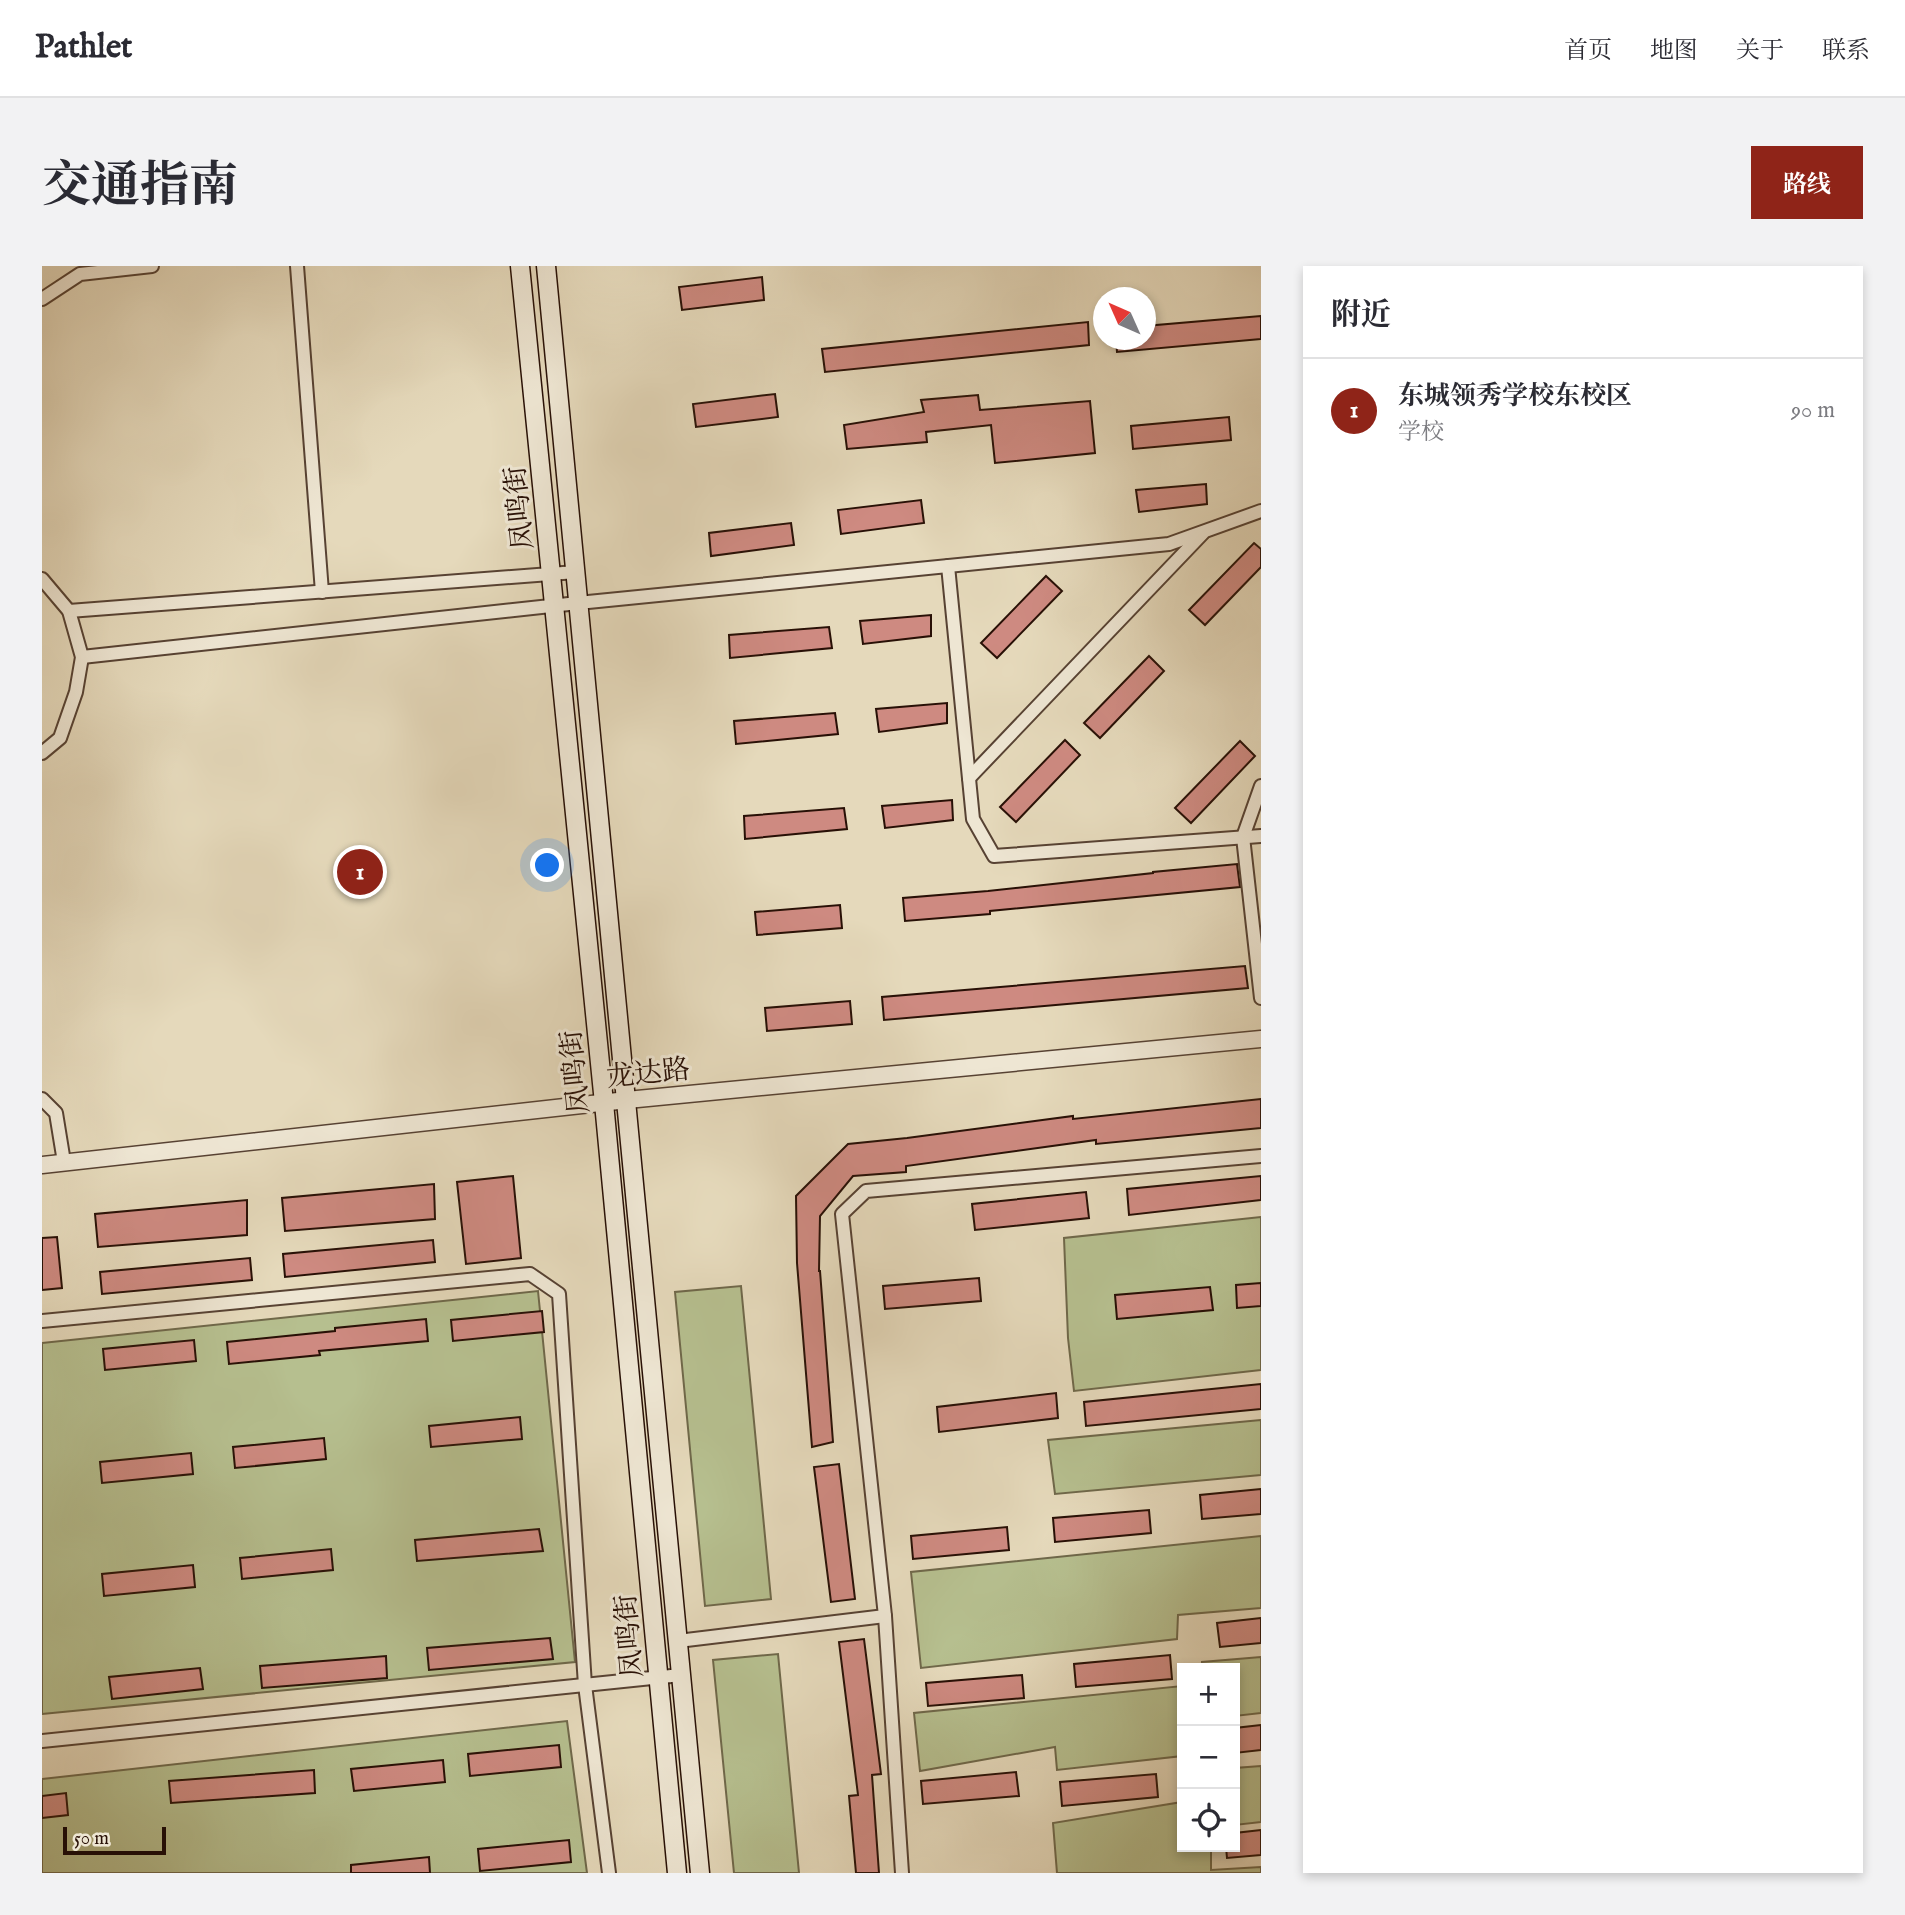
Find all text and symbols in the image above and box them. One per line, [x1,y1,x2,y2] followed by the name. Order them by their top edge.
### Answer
[35,27,132,69] text: Pathlet
[1564,36,1612,67] text: 首页
[1650,36,1698,67] text: 地图
[1736,36,1784,67] text: 关于
[1822,36,1870,67] text: 联系
[1751,146,1863,219] button: 路线
[42,157,238,219] text: 交通指南
[1093,287,1156,350] north arrow
[1331,297,1391,335] text: 附近
[1398,380,1632,413] text: 东城领秀学校东校区
[1350,396,1358,425] text: 1
[1791,396,1835,425] text: 90 m
[1398,418,1444,447] text: 学校
[499,464,542,551] street label: 凤鸣街
[337,846,383,898] pin: 1
[530,848,564,882] your location
[555,1028,598,1115] street label: 凤鸣街
[605,1053,692,1096] street label: 龙达路
[609,1592,652,1679] street label: 凤鸣街
[1177,1663,1240,1852] map controls
[1177,1663,1240,1726] button: +
[1177,1726,1240,1789] button: −
[1177,1789,1240,1852] button: locate
[63,1824,166,1856] scale bar
[74,1827,109,1851] text: 50 m

